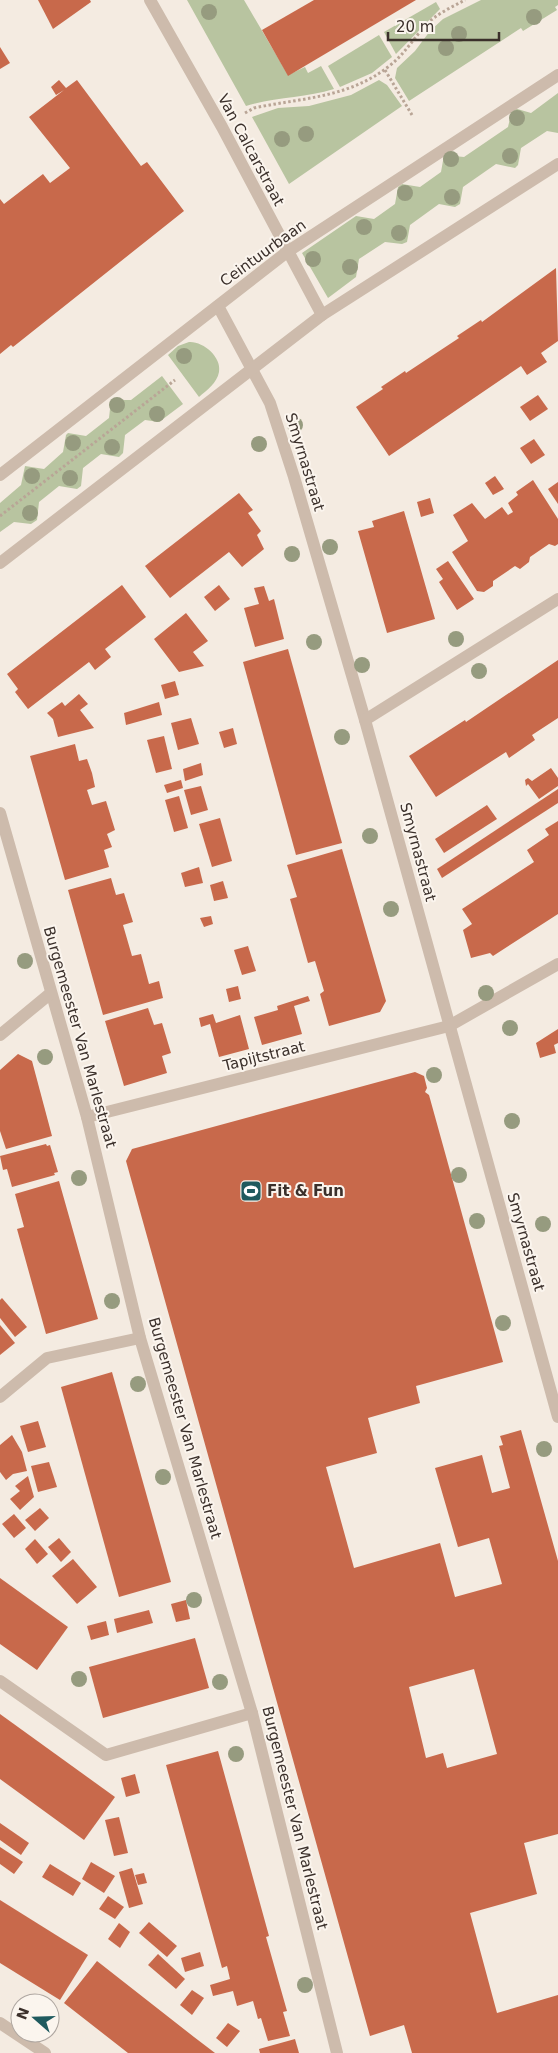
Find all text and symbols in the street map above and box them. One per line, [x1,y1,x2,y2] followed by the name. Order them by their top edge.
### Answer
[388,10,499,42] scale bar
[396,18,434,36] text: 20 m
[214,91,288,209] street label: Van Calcarstraat
[217,216,309,290] street label: Ceintuurbaan
[282,411,329,513] street label: Smyrnastraat
[396,801,440,904] street label: Smyrnastraat
[40,924,120,1150] street label: Burgemeester Van Marlestraat
[220,1037,307,1075] street label: Tapijtstraat
[239,1179,263,1203] sports icon: Fit & Fun
[267,1182,344,1200] place label: Fit & Fun
[503,1191,549,1293] street label: Smyrnastraat
[145,1315,225,1541] street label: Burgemeester Van Marlestraat
[258,1704,332,1932] street label: Burgemeester Van Marlestraat
[10,1993,60,2043] north arrow
[13,2005,32,2022] text: N

